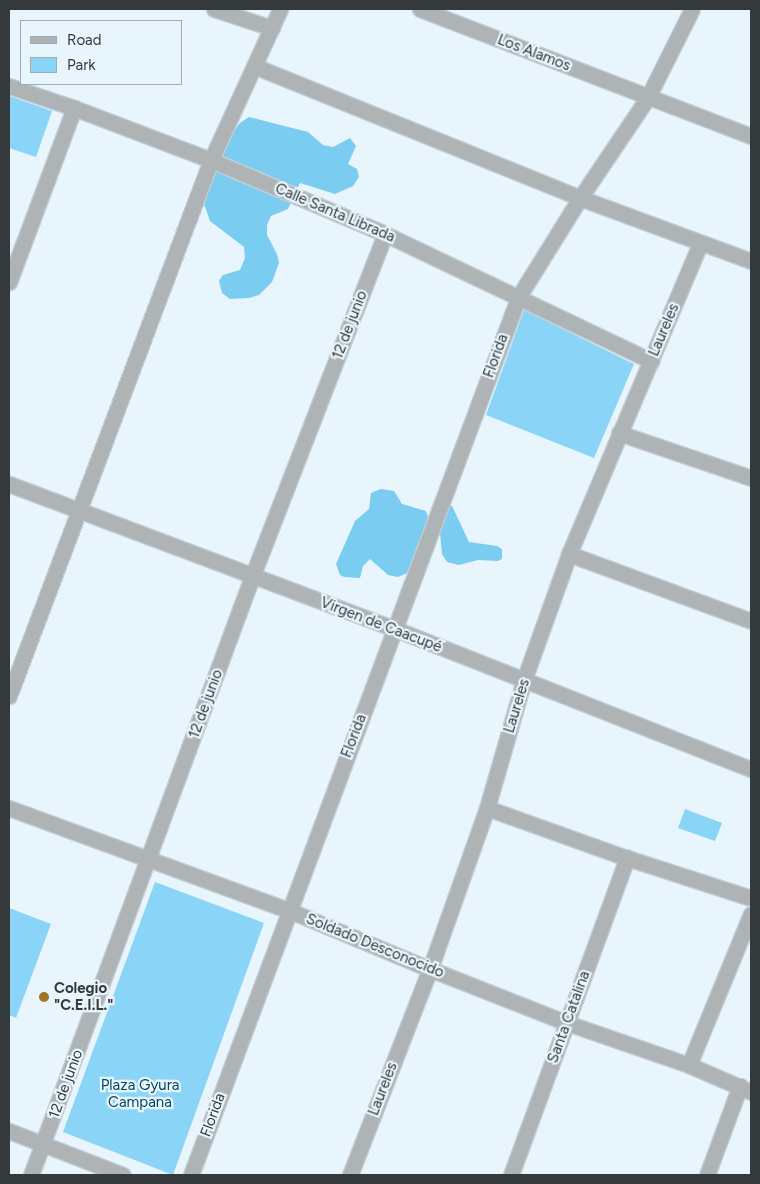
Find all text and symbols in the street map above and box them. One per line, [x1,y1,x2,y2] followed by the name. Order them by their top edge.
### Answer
[20,20,182,85] legend
[67,31,102,49] text: Road
[495,31,573,75] street label: Los Alamos
[67,56,96,74] text: Park
[272,180,398,246] street label: Calle Santa Librada
[329,288,371,362] street label: 12 de junio
[645,301,683,359] street label: Laureles
[480,332,512,380] street label: Florida
[318,594,444,656] street label: Virgen de Caacupé
[185,667,227,741] street label: 12 de junio
[500,677,534,735] street label: Laureles
[338,712,370,760] street label: Florida
[303,910,447,982] street label: Soldado Desconocido
[544,968,594,1066] street label: Santa Catalina
[54,979,113,1014] place label: Colegio "C.E.I.L."
[38,991,50,1003] marker: Colegio "C.E.I.L."
[45,1047,87,1121] street label: 12 de junio
[365,1060,401,1118] street label: Laureles
[101,1076,179,1111] park label: Plaza Gyura Campana
[197,1091,229,1139] street label: Florida

